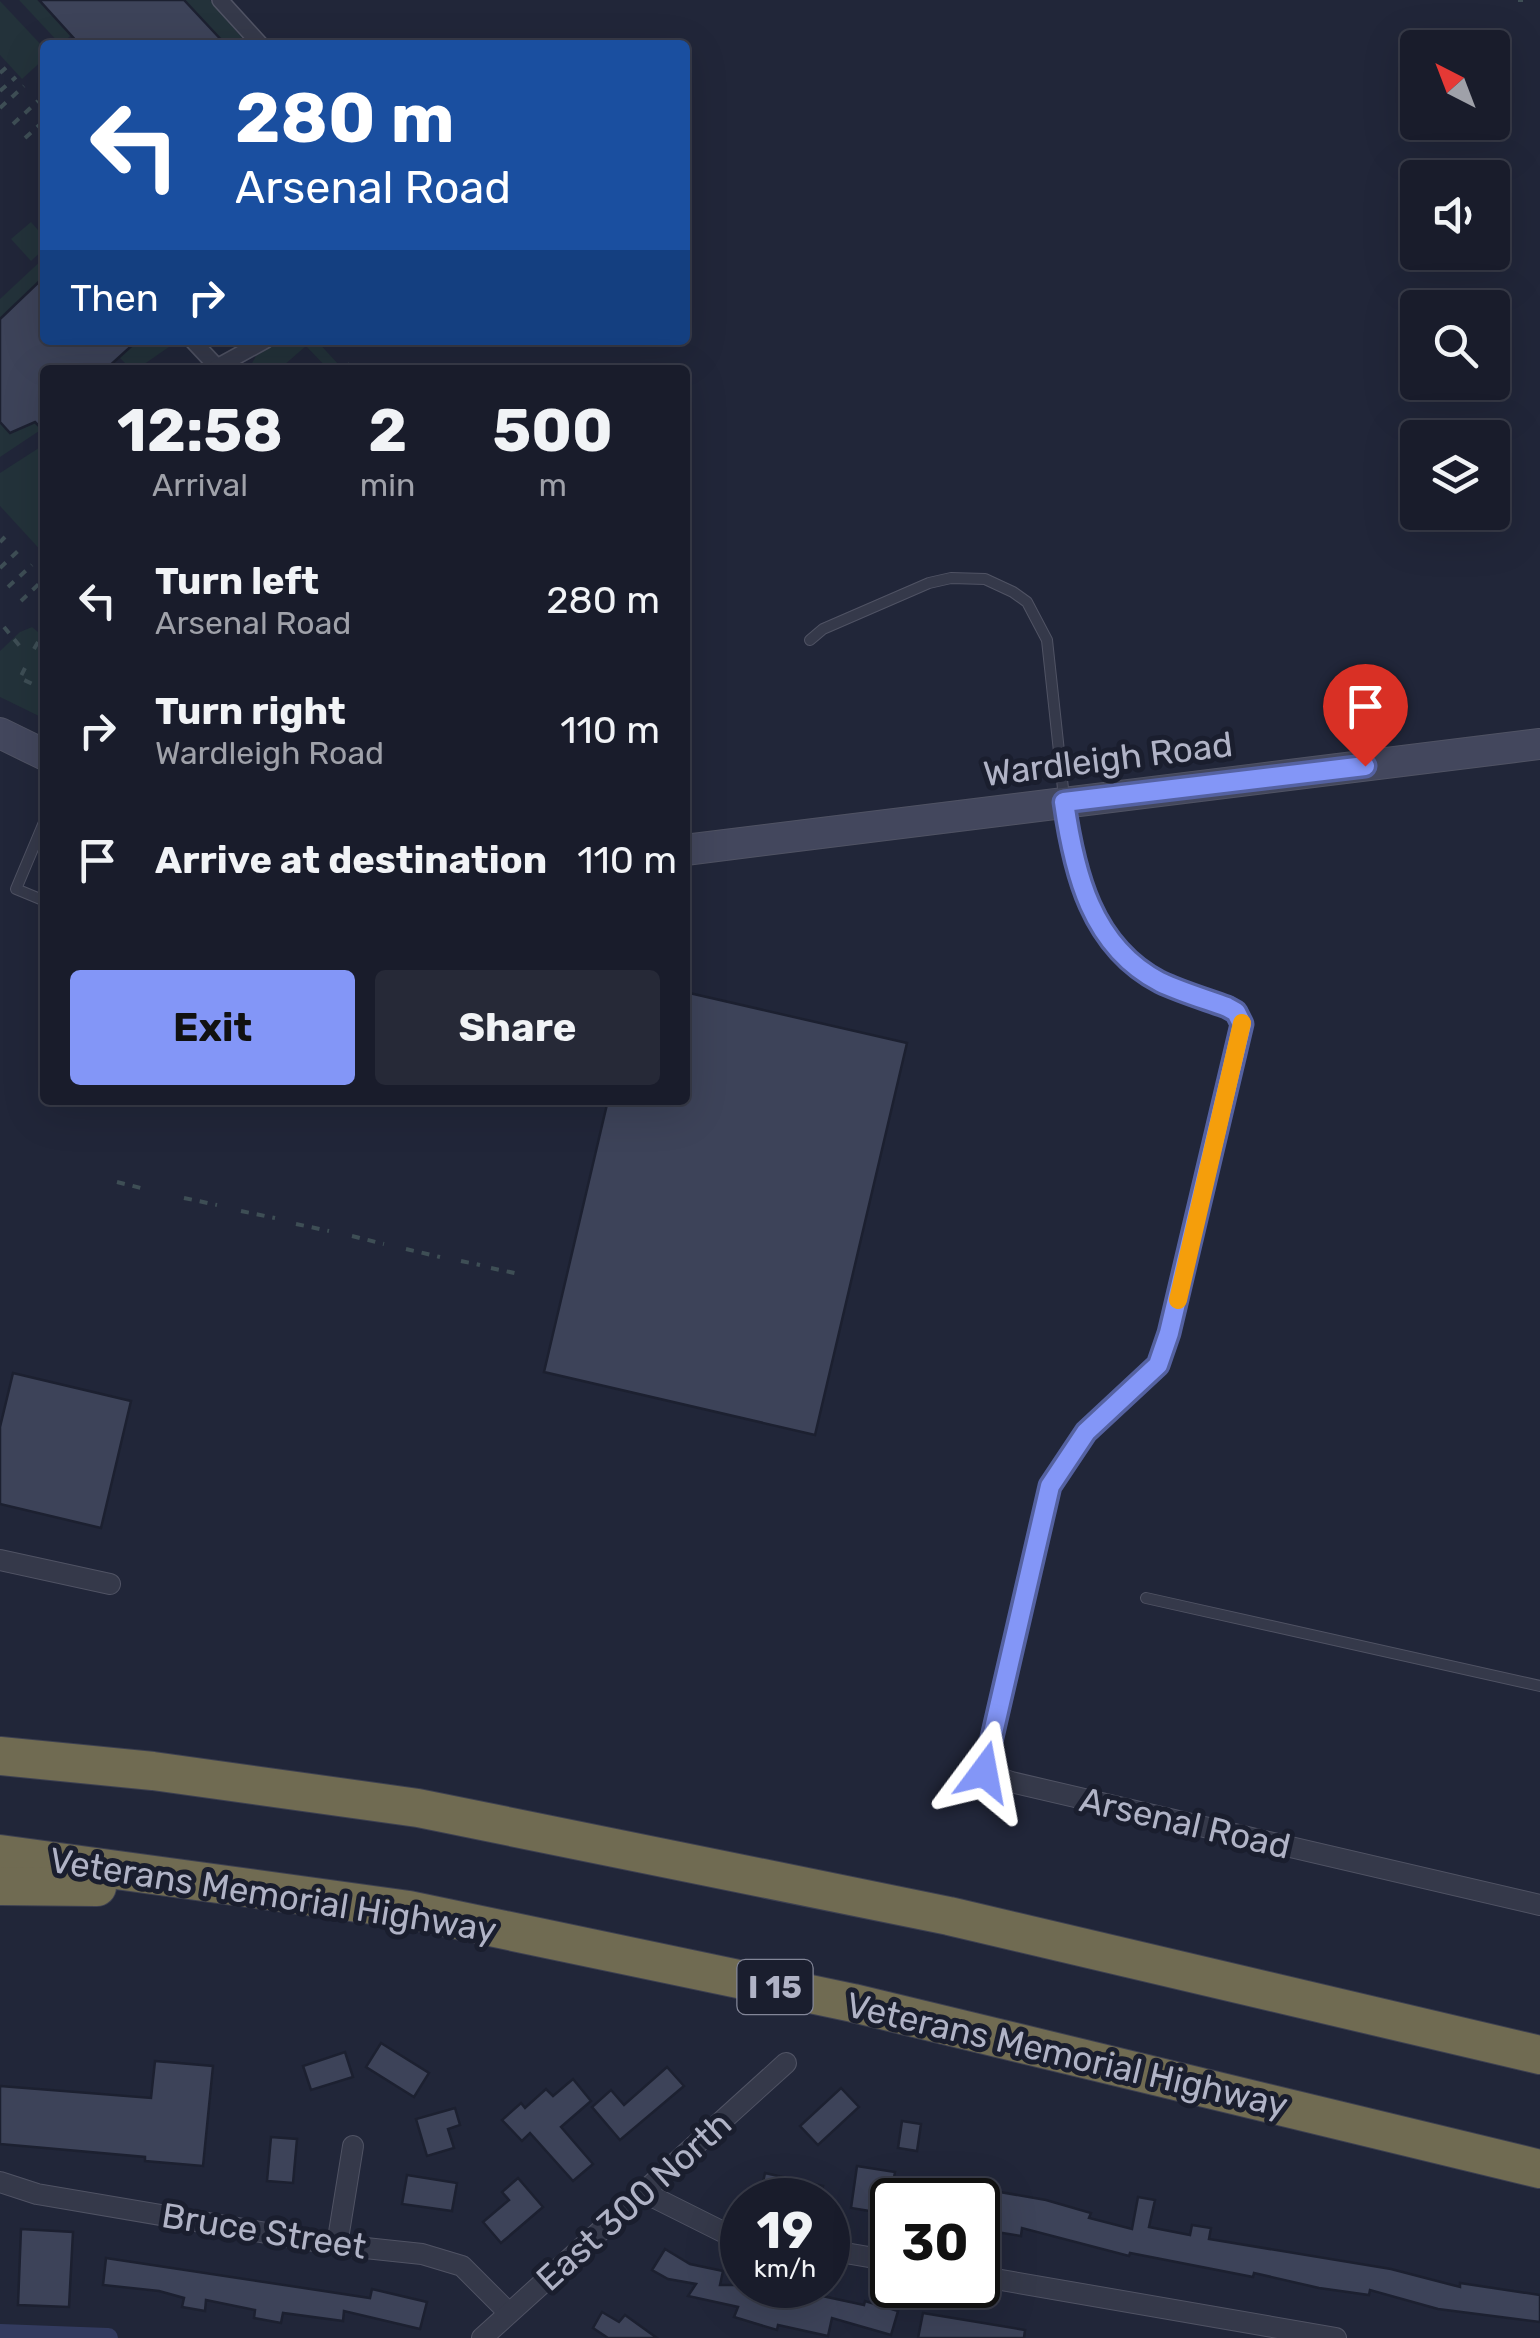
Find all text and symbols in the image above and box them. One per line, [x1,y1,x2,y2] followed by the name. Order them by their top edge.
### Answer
[1400,30,1510,140] north arrow
[1400,30,1510,530] map controls
[235,77,455,160] text: 280 m
[70,80,200,210] icon: left
[1400,160,1510,270] button: sound
[235,161,511,214] text: Arsenal Road
[179,270,234,325] icon: right
[70,275,159,321] text: Then
[1400,290,1510,400] button: search
[117,395,283,466] text: 12:58
[368,395,407,466] text: 2
[493,395,613,466] text: 500
[1400,420,1510,530] button: layers
[152,466,248,504] text: Arrival
[360,466,415,504] text: min
[538,466,567,504] text: m
[155,558,319,604] text: Turn left
[70,573,125,628] icon: left
[546,577,660,623] text: 280 m
[155,604,351,642] text: Arsenal Road
[1323,664,1408,767] pin
[1338,679,1393,734] icon: arrive
[155,688,346,734] text: Turn right
[70,703,125,758] icon: right
[560,707,660,753] text: 110 m
[981,723,1235,795] street label: Wardleigh Road
[155,734,384,772] text: Wardleigh Road
[70,833,125,888] icon: arrive
[155,837,547,883] text: Arrive at destination
[577,837,677,883] text: 110 m
[70,970,355,1085] button: Exit
[375,970,660,1085] button: Share
[932,1720,1036,1824] position arrow
[1076,1778,1294,1868] street label: Arsenal Road
[47,1839,499,1951] street label: Veterans Memorial Highway
[738,1960,812,2014] road number: I 15
[842,1984,1292,2126] street label: Veterans Memorial Highway
[528,2103,740,2299] street label: East 300 North
[870,2178,1000,2308] speed limit sign: 30
[159,2194,369,2268] street label: Bruce Street
[757,2201,813,2261] text: 19
[754,2254,816,2283] text: km/h

